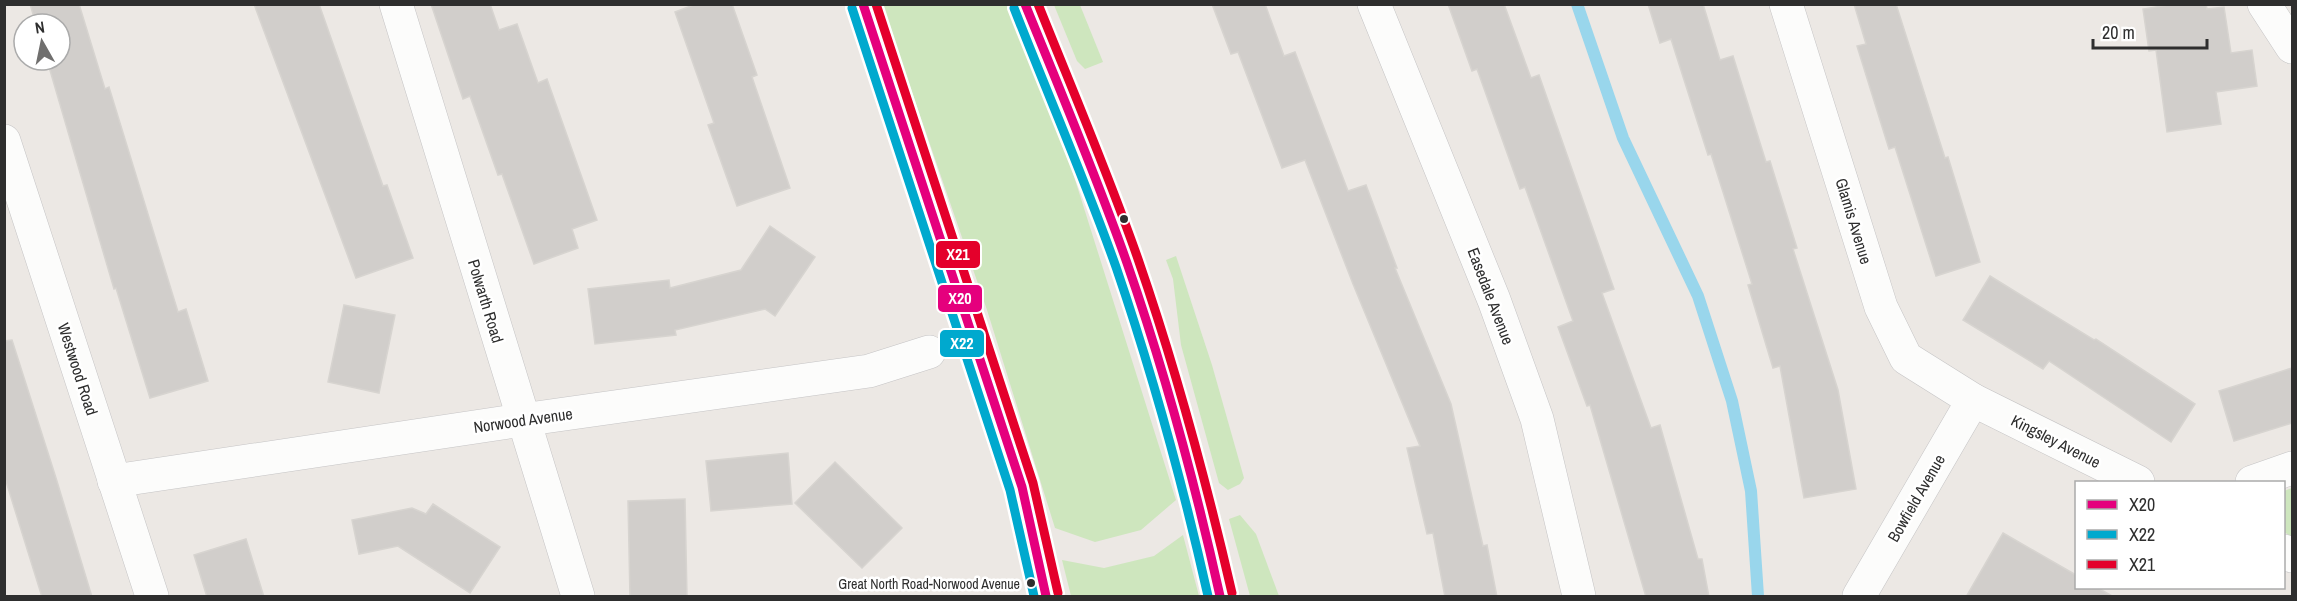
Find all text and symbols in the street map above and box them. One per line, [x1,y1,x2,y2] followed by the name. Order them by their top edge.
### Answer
[12,12,72,72] north arrow
[2093,12,2207,50] scale bar
[33,16,46,39] text: N
[2102,20,2135,45] text: 20 m
[1831,175,1877,267] street label: Glamis Avenue
[1118,213,1130,225] unlabelled marker
[935,240,981,269] line badge: X21
[946,243,970,265] text: X21
[1462,244,1520,348] street label: Easedale Avenue
[463,257,509,345] street label: Polwarth Road
[937,284,983,313] line badge: X20
[948,287,972,309] text: X20
[53,320,103,418] street label: Westwood Road
[939,329,985,358] line badge: X22
[950,332,974,354] text: X22
[472,402,574,438] street label: Norwood Avenue
[2008,409,2104,473] street label: Kingsley Avenue
[1882,450,1950,546] street label: Bowfield Avenue
[2075,481,2285,589] legend
[2129,492,2155,517] text: X20
[2129,522,2155,547] text: X22
[2129,552,2156,577] text: X21
[838,575,1020,593] place label: Great North Road-Norwood Avenue
[1025,577,1037,589] marker: Great North Road-Norwood Avenue

